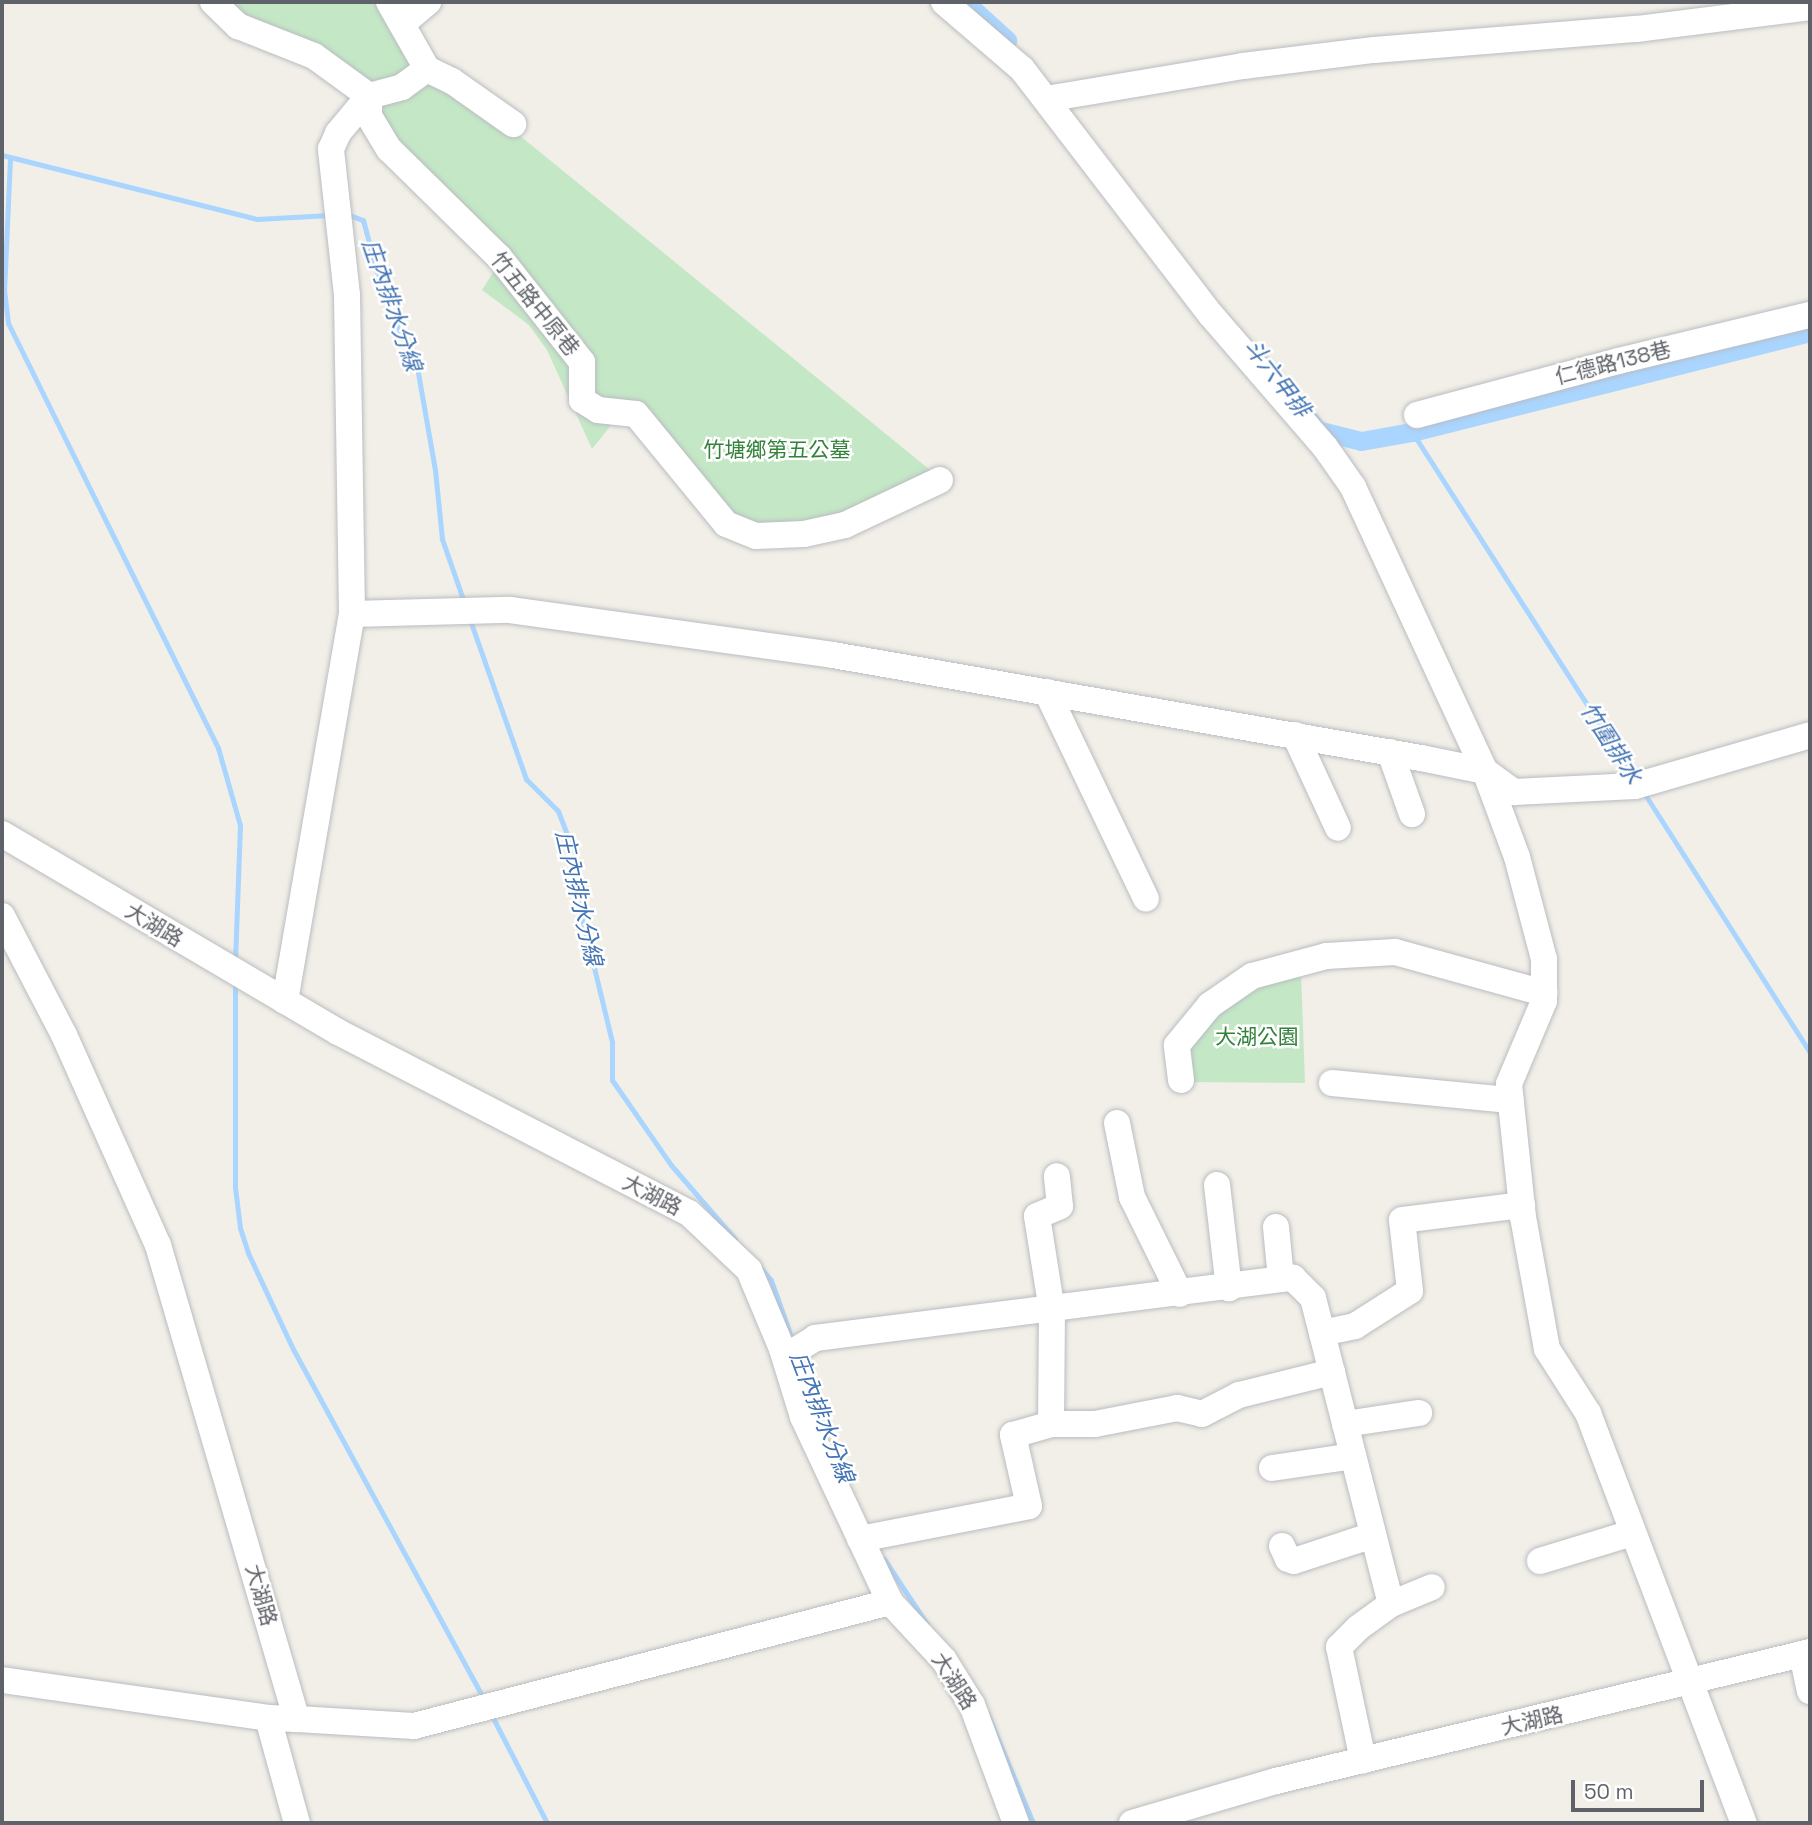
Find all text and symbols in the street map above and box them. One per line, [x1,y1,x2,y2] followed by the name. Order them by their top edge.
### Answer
[356,235,428,375] water label: 庄內排水分線
[486,247,584,361] street label: 竹五路中原巷
[1238,333,1316,423] water label: 斗六甲排
[1552,336,1674,390] street label: 仁德路138巷
[704,437,850,463] park label: 竹塘鄉第五公墓
[1574,697,1648,789] water label: 竹圍排水
[550,828,608,968] water label: 庄內排水分線
[121,898,187,952] street label: 大湖路
[1215,1024,1299,1050] park label: 大湖公園
[618,1169,686,1221] street label: 大湖路
[784,1348,860,1486] water label: 庄內排水分線
[240,1561,282,1629] street label: 大湖路
[926,1648,982,1714] street label: 大湖路
[1498,1702,1566,1740] street label: 大湖路
[1574,1766,1707,1810] scale bar
[1584,1778,1634,1805] text: 50 m

